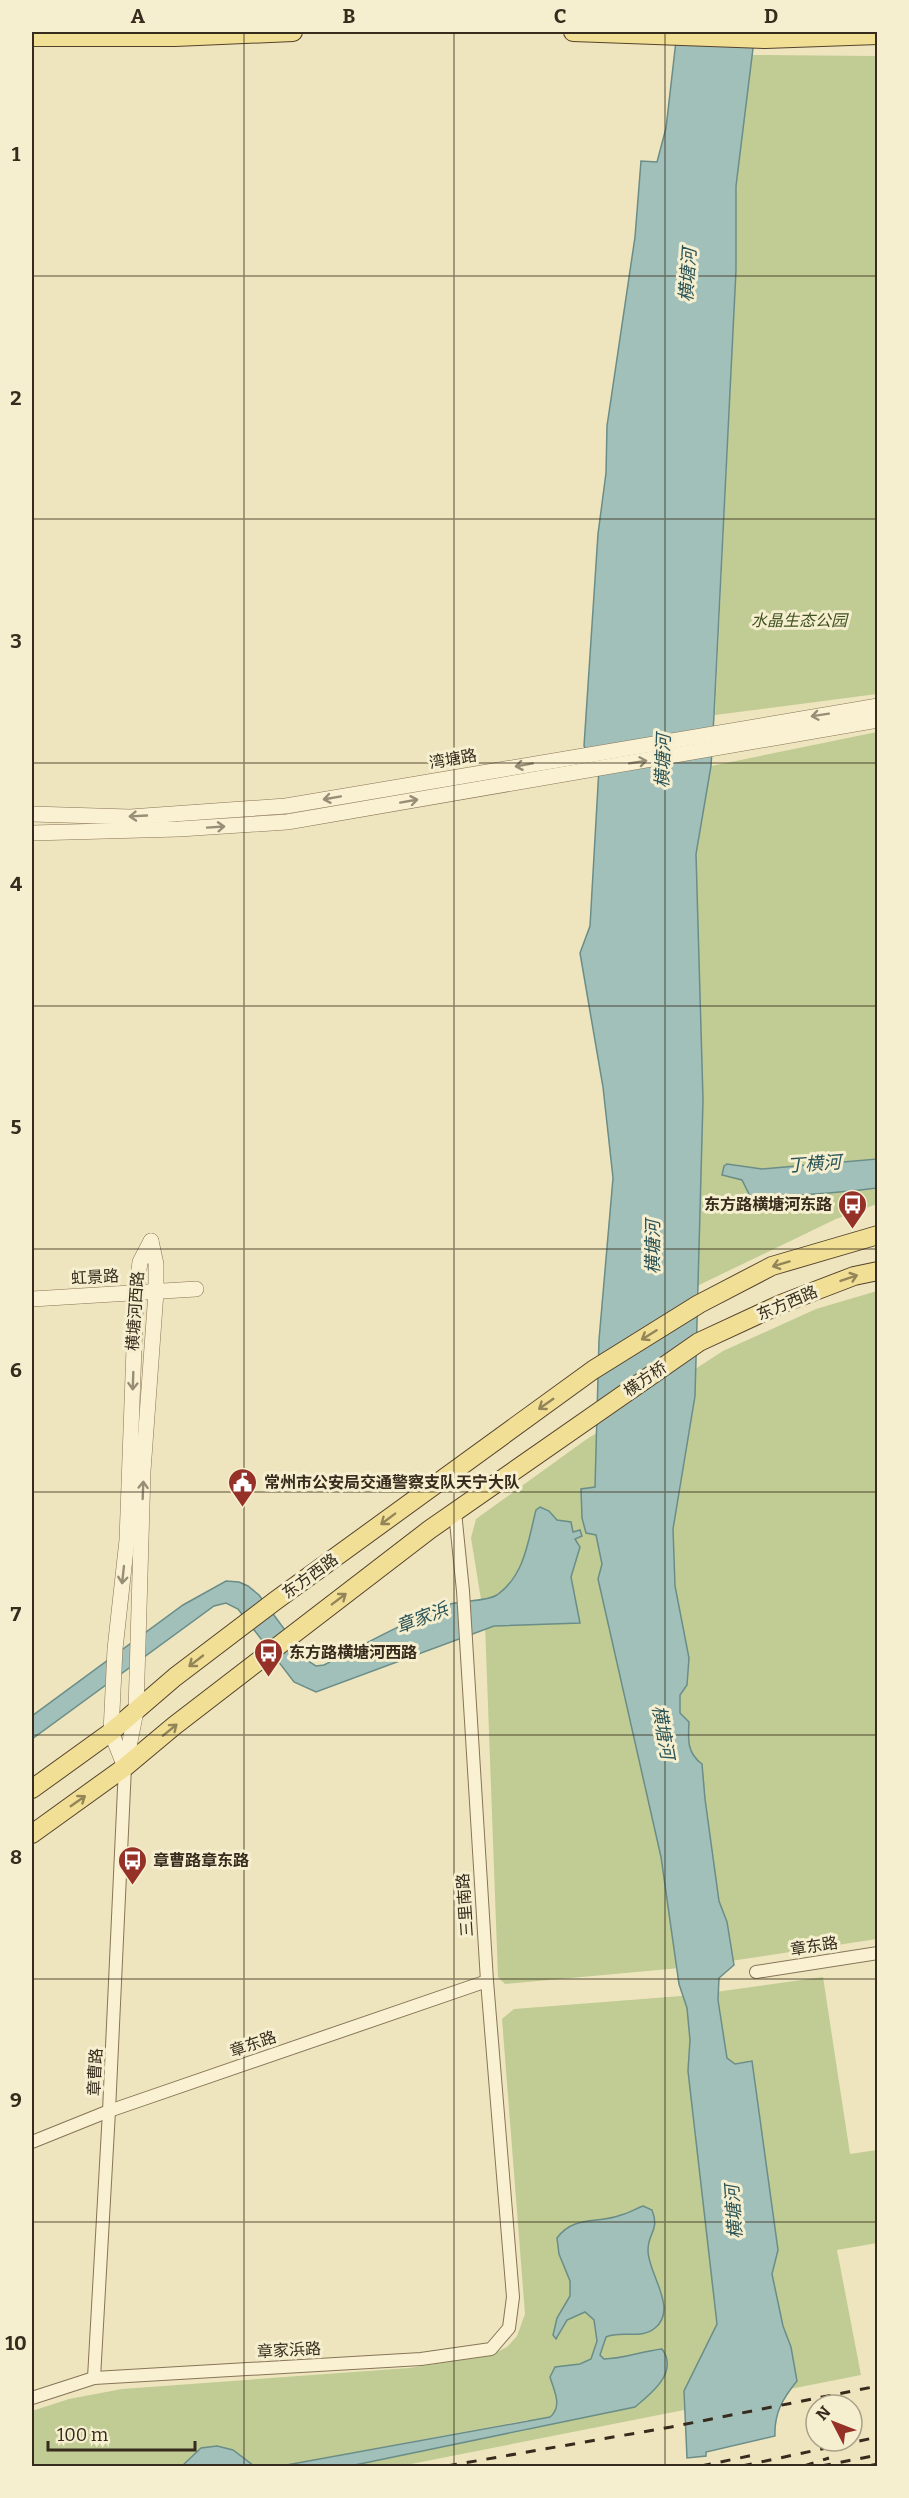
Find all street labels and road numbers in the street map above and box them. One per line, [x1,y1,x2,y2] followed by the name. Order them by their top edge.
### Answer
[428,745,478,773] street label: 湾塘路
[71,1266,119,1288] street label: 虹景路
[123,1270,147,1352] street label: 横塘河西路
[754,1282,820,1324] street label: 东方西路
[620,1357,670,1401] street label: 横方桥
[279,1550,341,1602] street label: 东方西路
[453,1872,477,1938] street label: 三里南路
[789,1933,839,1959] street label: 章东路
[227,2027,279,2061] street label: 章东路
[84,2048,106,2096] street label: 章曹路
[257,2339,321,2361] street label: 章家浜路

